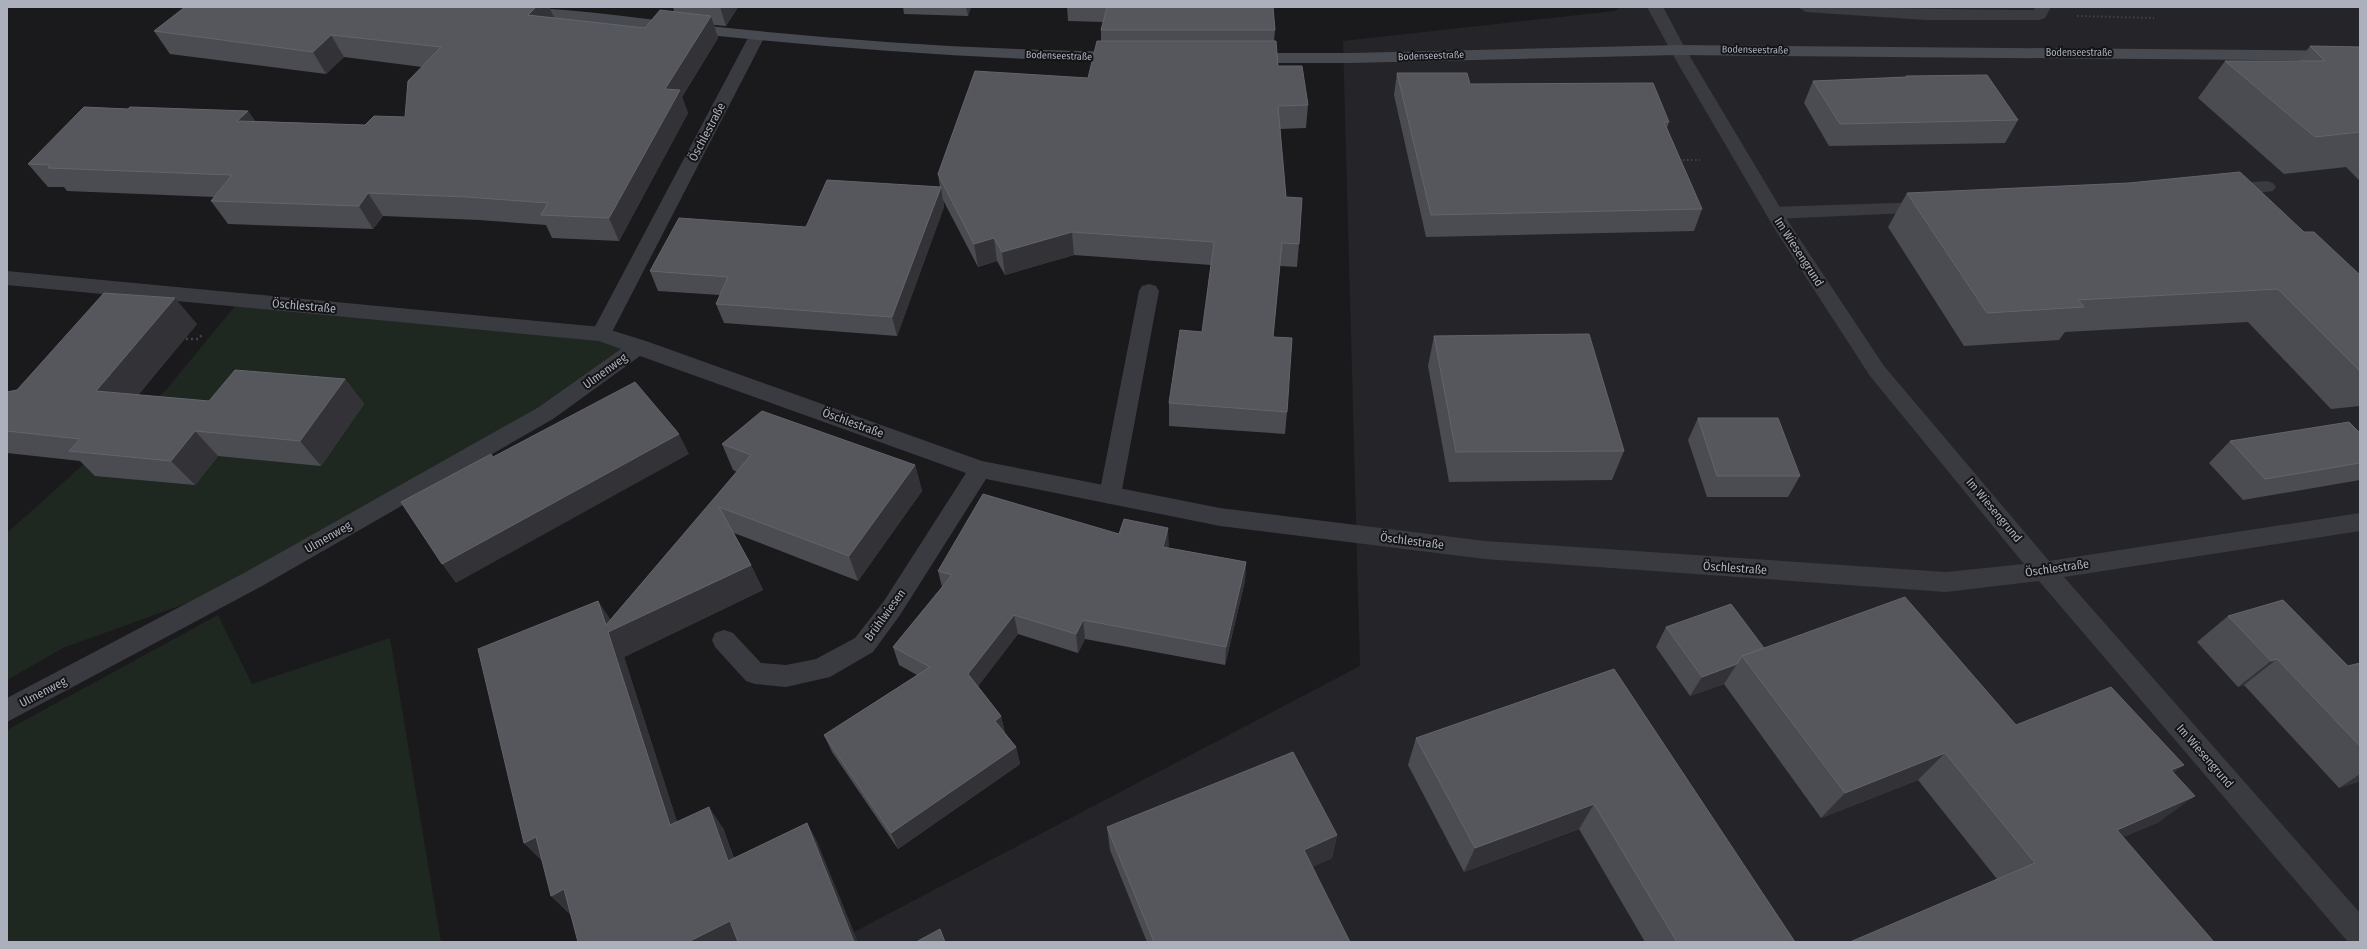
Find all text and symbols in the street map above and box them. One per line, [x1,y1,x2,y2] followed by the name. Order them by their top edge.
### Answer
[1722,43,1788,57] street label: Bodenseestraße
[2046,47,2112,59] street label: Bodenseestraße
[1026,49,1092,63] street label: Bodenseestraße
[1398,49,1464,63] street label: Bodenseestraße
[684,99,728,164] street label: Öschlestraße
[1772,215,1826,289] street label: Im Wiesengrund
[271,294,337,316] street label: Öschlestraße
[580,350,630,392] street label: Ulmenweg
[820,404,886,441] street label: Öschlestraße
[1963,475,2025,545] street label: Im Wiesengrund
[302,518,354,556] street label: Ulmenweg
[1379,528,1445,552] street label: Öschlestraße
[2024,555,2090,579] street label: Öschlestraße
[1702,557,1768,577] street label: Öschlestraße
[861,586,909,644] street label: Brühlwiesen
[17,674,69,710] street label: Ulmenweg
[2174,721,2236,791] street label: Im Wiesengrund

